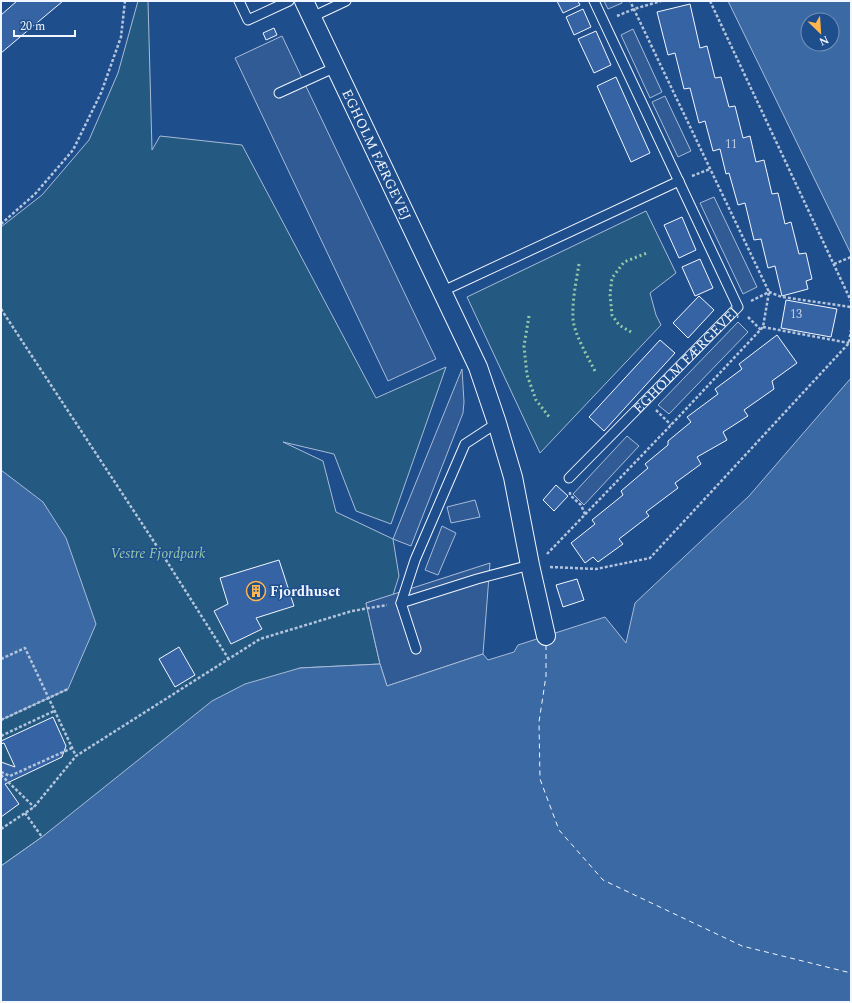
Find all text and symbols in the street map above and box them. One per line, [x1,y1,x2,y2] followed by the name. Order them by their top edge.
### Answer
[14,12,75,38] scale bar
[800,12,840,52] north arrow
[20,17,45,36] text: 20 m
[816,31,832,50] text: N
[337,85,417,224] street label: EGHOLM FÆRGEVEJ
[725,135,737,154] house number: 11
[628,302,743,418] street label: EGHOLM FÆRGEVEJ
[790,305,802,324] house number: 13
[110,543,206,564] park label: Vestre Fjordpark
[245,580,267,602] building icon: Fjordhuset
[270,581,341,602] place label: Fjordhuset

